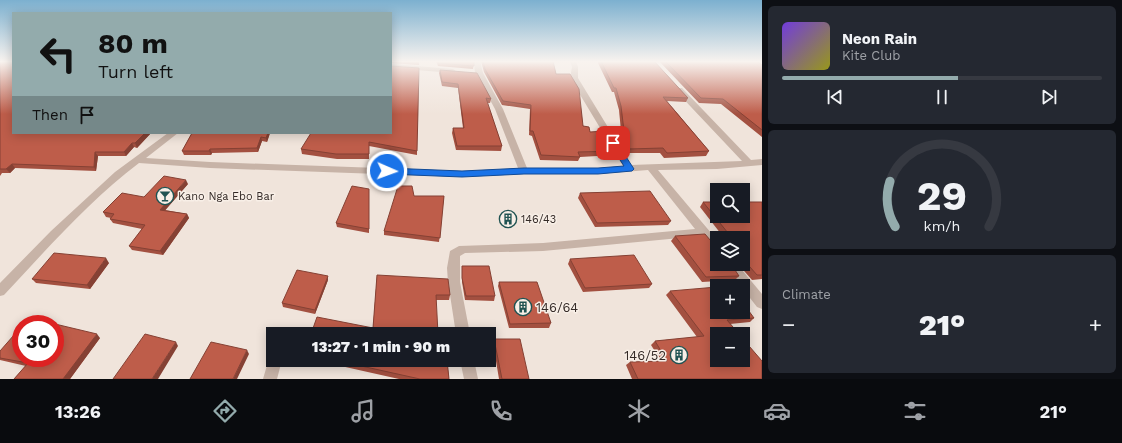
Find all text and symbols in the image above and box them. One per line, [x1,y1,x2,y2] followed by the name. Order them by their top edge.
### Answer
[98,27,168,60] text: 80 m
[32,28,84,80] icon: left
[842,30,917,48] text: Neon Rain
[842,48,900,63] text: Kite Club
[98,61,173,82] text: Turn left
[824,86,846,108] icon: previous
[931,86,953,108] icon: pause
[1038,86,1060,108] icon: next
[76,104,98,126] icon: arrive
[32,106,68,124] text: Then
[596,126,630,160] pin
[602,132,624,154] icon: arrive
[366,150,408,192] position arrow
[917,171,967,220] text: 29
[710,183,750,367] map controls
[710,183,750,223] button: search
[155,186,175,206] bar icon: Kano Nga Ebo Bar
[178,190,275,203] place label: Kano Nga Ebo Bar
[498,209,518,229] building icon: 146/43
[521,213,556,226] place label: 146/43
[924,218,960,234] text: km/h
[710,231,750,271] button: layers
[710,279,750,319] button: +
[782,287,831,302] text: Climate
[513,297,533,317] building icon: 146/64
[536,300,578,315] place label: 146/64
[919,307,965,342] text: 21°
[782,312,795,337] text: −
[1089,312,1102,337] text: +
[12,315,64,367] speed limit sign: 30
[710,327,750,367] button: −
[312,338,450,356] text: 13:27 · 1 min · 90 m
[669,345,689,365] building icon: 146/52
[624,348,666,363] place label: 146/52
[211,397,239,425] icon: directions
[349,397,377,425] icon: music
[487,397,515,425] icon: phone
[625,397,653,425] icon: climate
[763,397,791,425] icon: car
[901,397,929,425] icon: filters
[55,401,101,422] text: 13:26
[1040,401,1067,422] text: 21°

